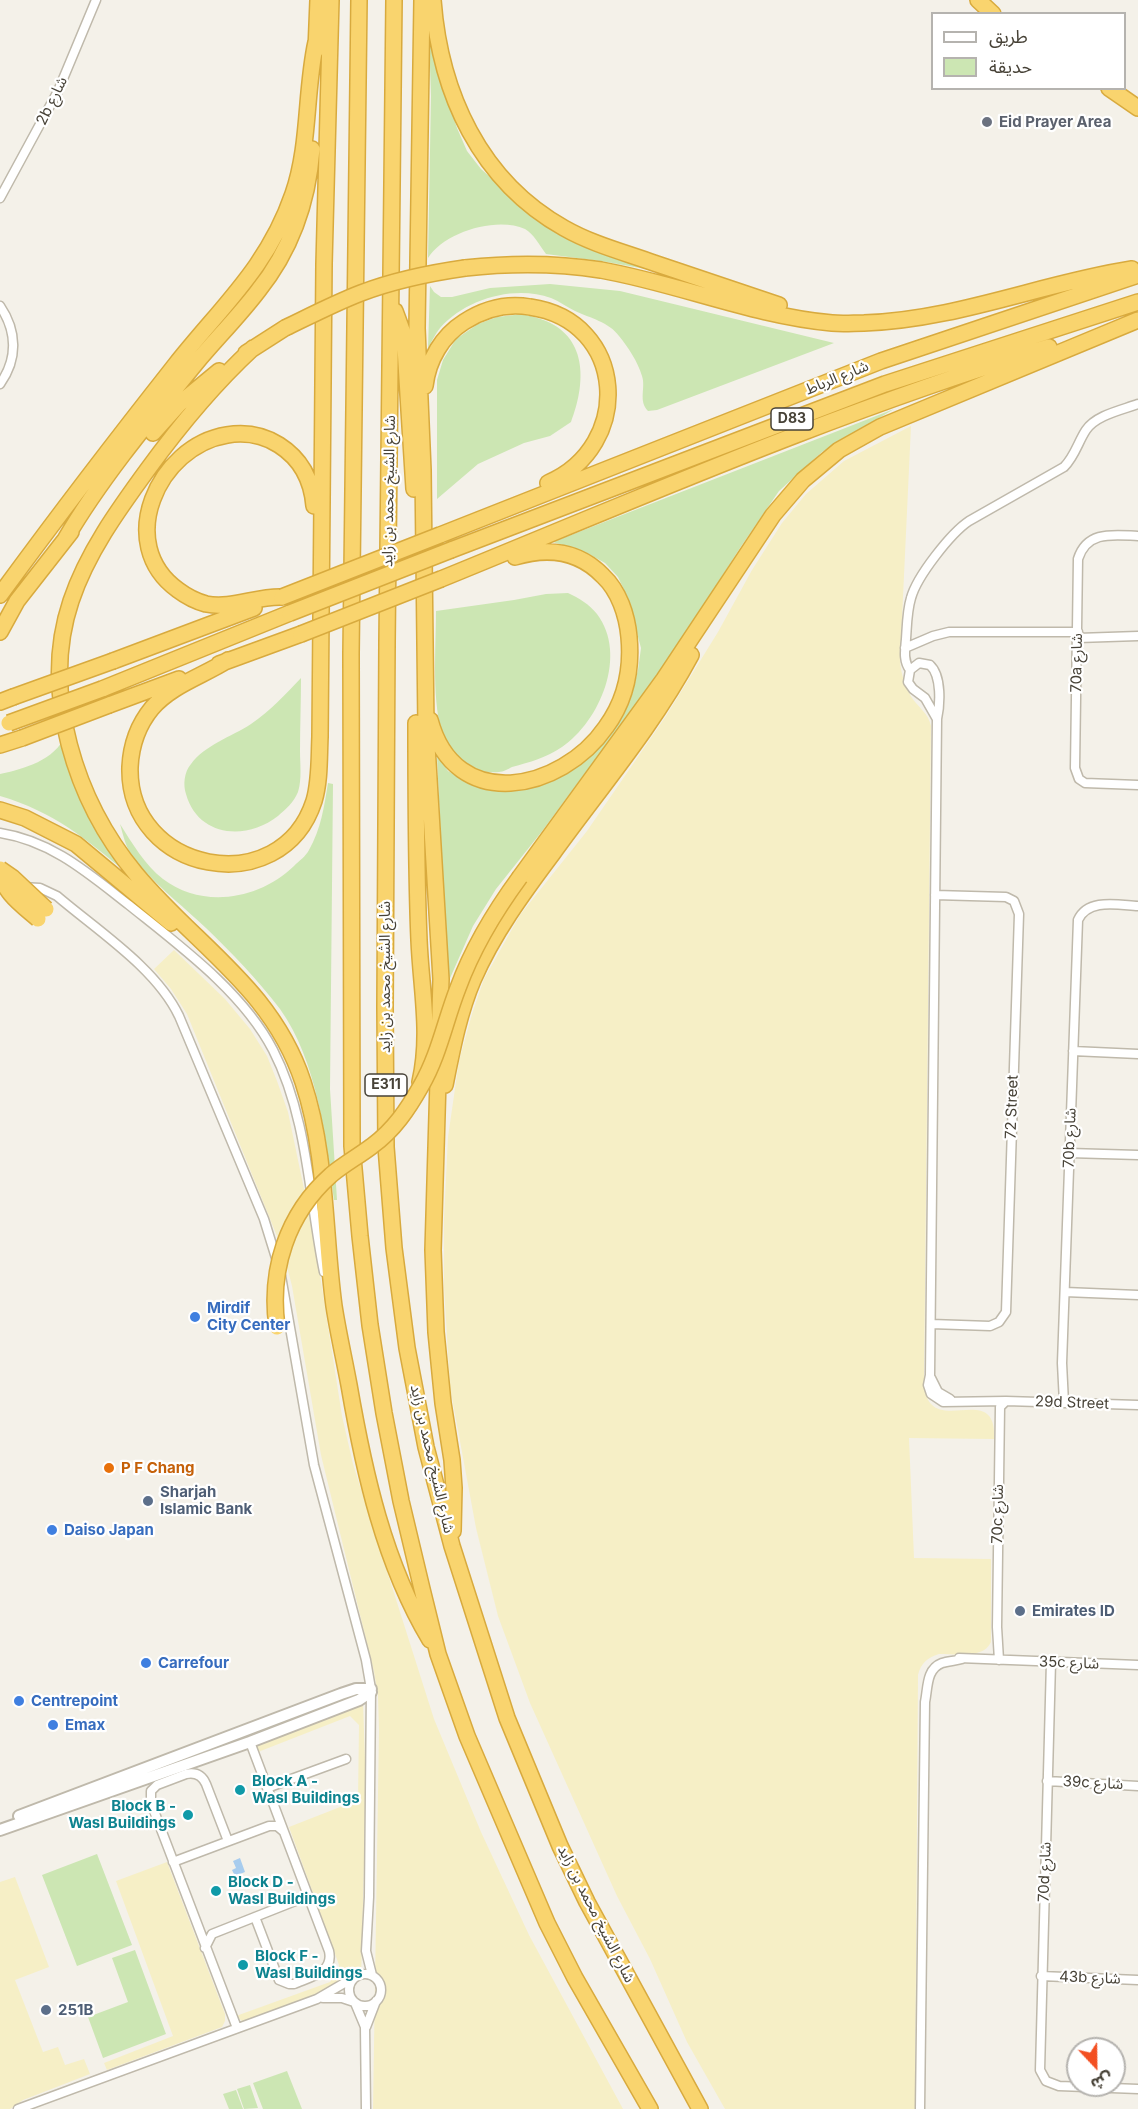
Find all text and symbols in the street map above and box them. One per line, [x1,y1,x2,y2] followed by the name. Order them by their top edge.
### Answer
[931,12,1126,90] legend
[989,26,1028,47] text: طريق
[989,56,1032,77] text: حديقة
[33,74,71,128] street label: 2b شارع
[999,113,1111,131] place label: Eid Prayer Area
[980,115,994,129] marker: Eid Prayer Area
[803,357,871,399] street label: شارع الرباط
[771,408,813,430] road number: D83
[379,415,399,567] street label: شارع الشيخ محمد بن زايد
[1067,633,1087,693] street label: 70a شارع
[376,901,394,1053] street label: شارع الشيخ محمد بن زايد
[365,1074,407,1096] road number: E311
[1002,1075,1022,1139] street label: 72 Street
[1060,1108,1080,1168] street label: 70b شارع
[207,1299,290,1334] place label: Mirdif City Center
[188,1310,202,1324] marker: Mirdif City Center
[406,1383,458,1535] street label: شارع الشيخ محمد بن زايد
[1035,1393,1109,1413] street label: 29d Street
[121,1459,195,1477] place label: P F Chang
[102,1461,116,1475] marker: P F Chang
[160,1483,252,1518] place label: Sharjah Islamic Bank
[988,1484,1008,1544] street label: 70c شارع
[141,1494,155,1508] marker: Sharjah Islamic Bank
[64,1521,154,1539] place label: Daiso Japan
[45,1523,59,1537] marker: Daiso Japan
[1032,1602,1115,1620] place label: Emirates ID
[1013,1604,1027,1618] marker: Emirates ID
[1039,1653,1099,1673] street label: 35c شارع
[158,1654,229,1672] place label: Carrefour
[139,1656,153,1670] marker: Carrefour
[31,1692,118,1710] place label: Centrepoint
[12,1694,26,1708] marker: Centrepoint
[65,1716,105,1734] place label: Emax
[46,1718,60,1732] marker: Emax
[252,1772,360,1807] place label: Block A - Wasl Buildings
[1062,1772,1124,1794] street label: 39c شارع
[233,1783,247,1797] marker: Block A - Wasl Buildings
[68,1797,176,1832] place label: Block B - Wasl Buildings
[181,1808,195,1822] marker: Block B - Wasl Buildings
[554,1842,638,1986] street label: شارع الشيخ محمد بن زايد
[1035,1842,1055,1902] street label: 70d شارع
[228,1873,336,1908] place label: Block D - Wasl Buildings
[209,1884,223,1898] marker: Block D - Wasl Buildings
[255,1947,363,1982] place label: Block F - Wasl Buildings
[236,1958,250,1972] marker: Block F - Wasl Buildings
[1059,1968,1121,1988] street label: 43b شارع
[58,2001,93,2019] place label: 251B
[39,2003,53,2017] marker: 251B
[1066,2037,1126,2097] north arrow
[1088,2068,1116,2095] text: ش

